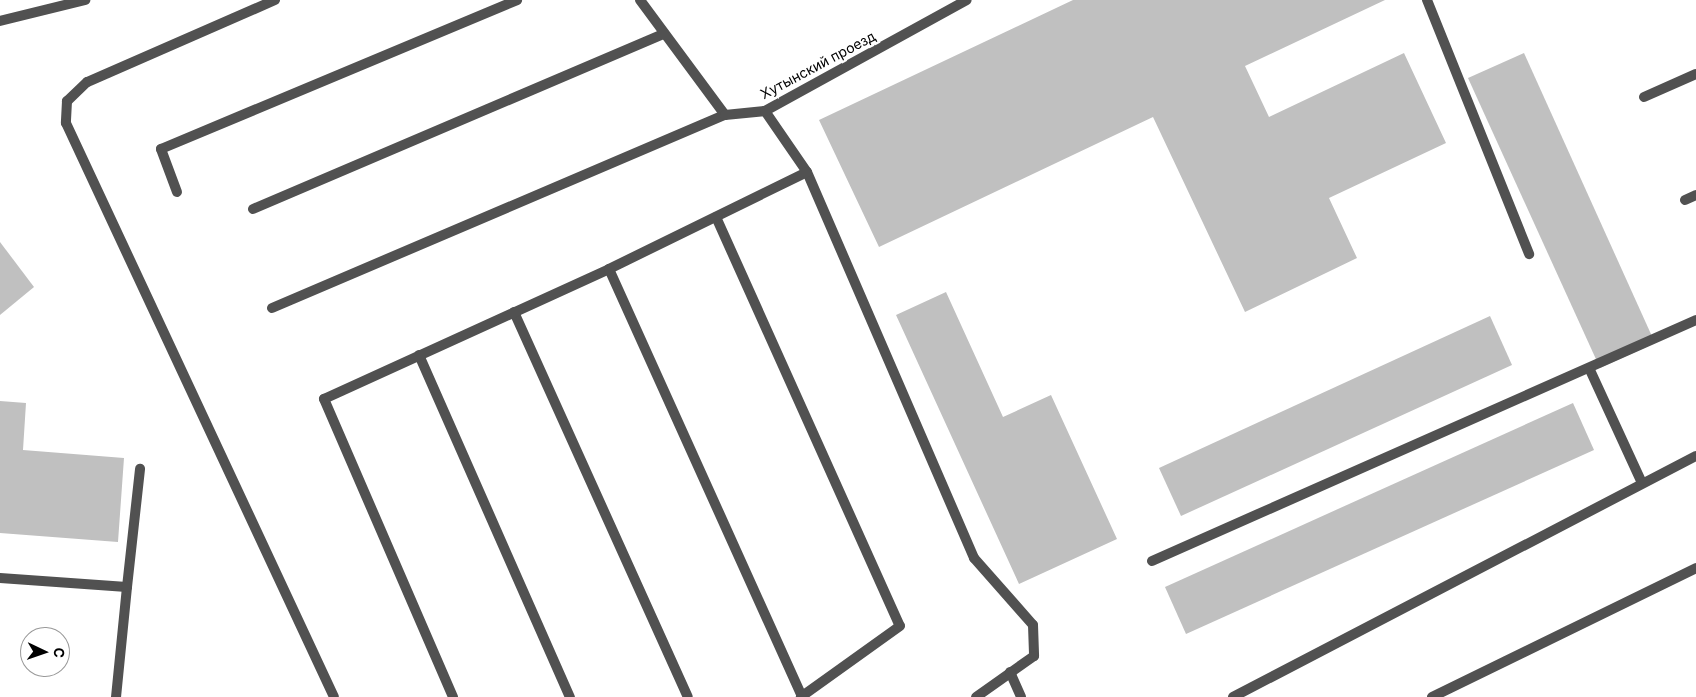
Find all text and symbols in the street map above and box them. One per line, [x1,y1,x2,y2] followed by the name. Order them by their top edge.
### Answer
[758,28,878,102] street label: Хутынский проезд
[20,627,70,677] north arrow
[51,647,68,658] text: С

